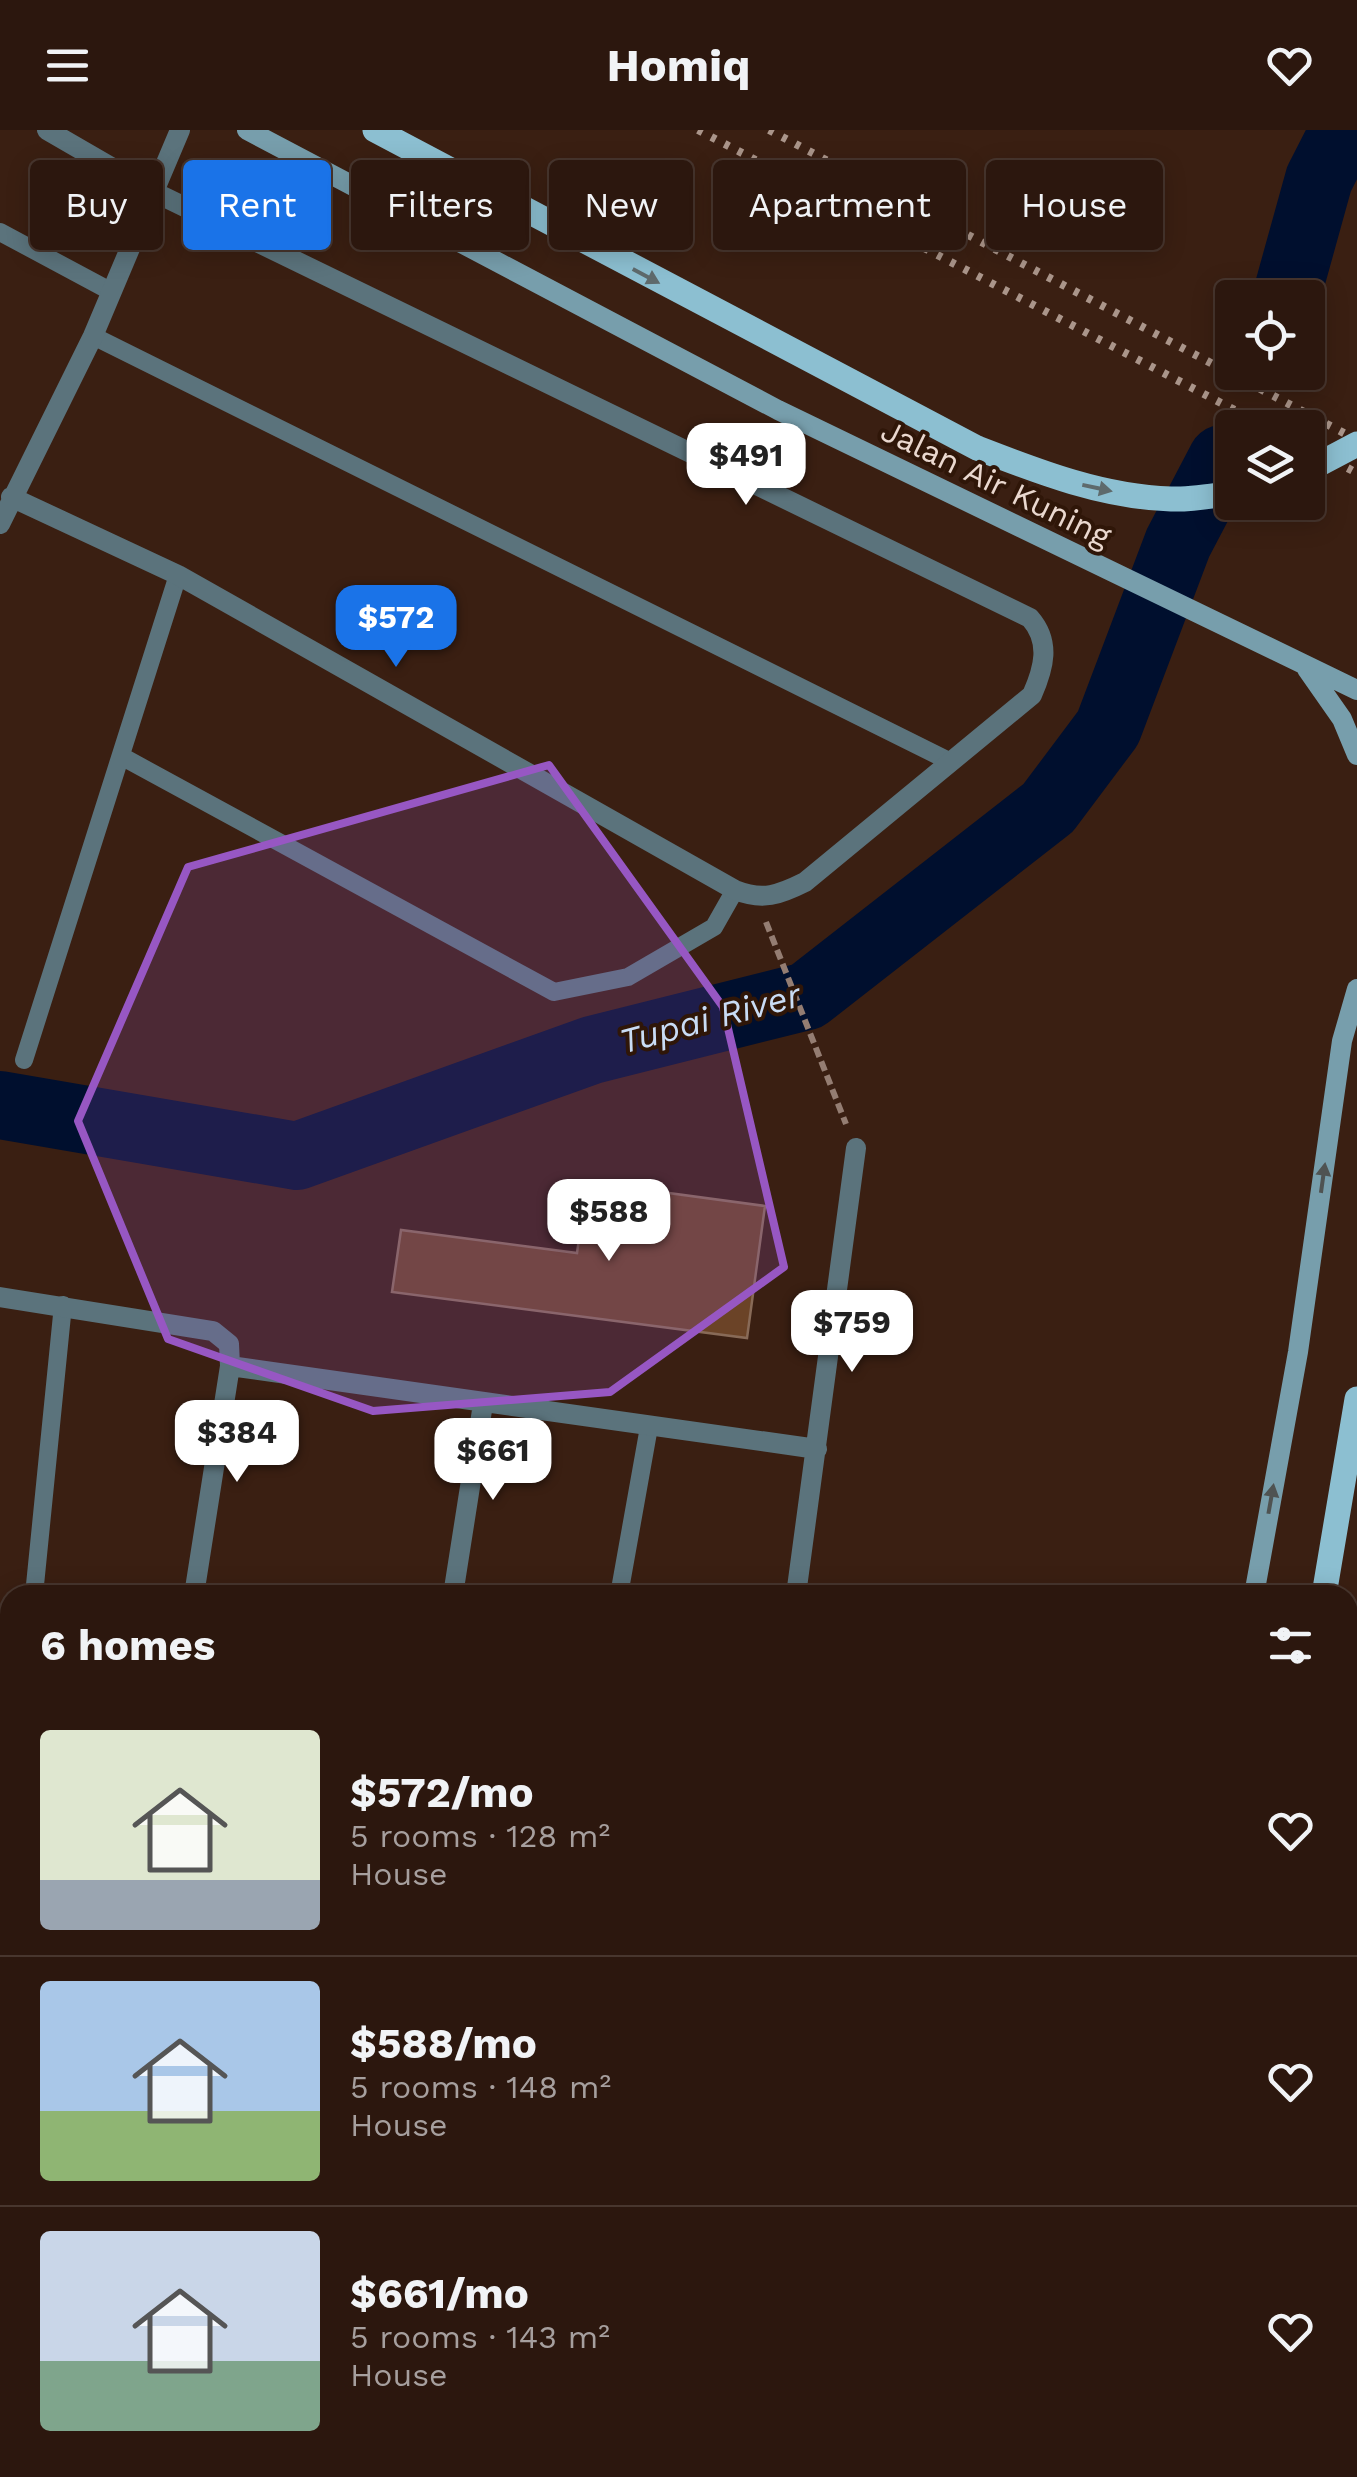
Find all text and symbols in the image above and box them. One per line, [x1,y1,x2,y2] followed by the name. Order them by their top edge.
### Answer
[40,38,95,93] icon: menu
[1262,38,1317,93] icon: heart
[607,39,750,92] text: Homiq
[30,160,163,250] chip: Buy
[183,160,331,250] chip: Rent
[351,160,529,250] chip: Filters
[549,160,693,250] chip: New
[713,160,966,250] chip: Apartment
[986,160,1163,250] chip: House
[631,267,660,284] one-way arrow
[1215,280,1325,520] map controls
[1215,280,1325,390] button: locate
[1215,410,1325,520] button: layers
[875,411,1118,556] street label: Jalan Air Kuning
[687,423,805,508] pin: $491
[709,436,783,474] text: $491
[1082,480,1113,496] one-way arrow
[337,585,455,670] pin: $572
[358,598,434,636] text: $572
[615,973,807,1062] water label: Tupai River
[1315,1162,1331,1194] one-way arrow
[550,1179,668,1264] pin: $588
[569,1192,649,1230] text: $588
[793,1290,911,1375] pin: $759
[813,1303,891,1341] text: $759
[178,1400,296,1485] pin: $384
[197,1413,277,1451] text: $384
[434,1418,552,1503] pin: $661
[456,1431,530,1469] text: $661
[1264,1483,1279,1514] one-way arrow
[1263,1618,1318,1673] icon: filters
[40,1621,215,1670] text: 6 homes
[350,1768,534,1817] text: $572/mo
[120,1770,240,1890] icon: home
[1263,1803,1318,1858] icon: heart
[350,1817,610,1855] text: 5 rooms · 128 m²
[350,1855,448,1893] text: House
[350,2019,537,2068] text: $588/mo
[120,2021,240,2141] icon: home
[1263,2054,1318,2109] icon: heart
[350,2068,611,2106] text: 5 rooms · 148 m²
[350,2106,448,2144] text: House
[350,2269,529,2318] text: $661/mo
[120,2271,240,2391] icon: home
[1263,2304,1318,2359] icon: heart
[350,2318,610,2356] text: 5 rooms · 143 m²
[350,2356,448,2394] text: House

